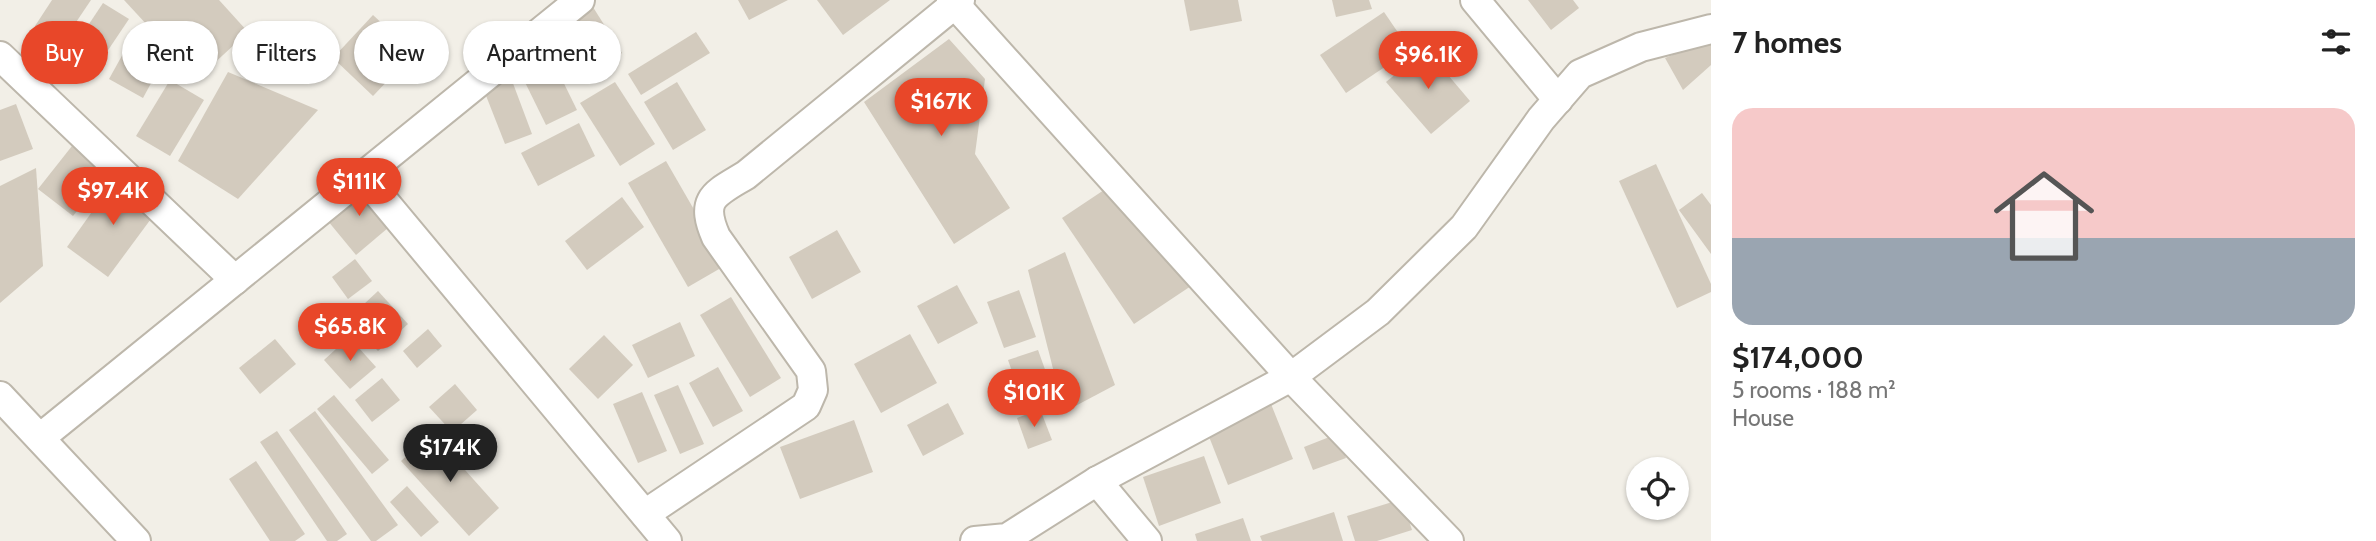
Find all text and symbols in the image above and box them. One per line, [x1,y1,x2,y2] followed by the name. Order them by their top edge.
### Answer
[21,21,108,84] chip: Buy
[122,21,218,84] chip: Rent
[232,21,340,84] chip: Filters
[354,21,449,84] chip: New
[463,21,621,84] chip: Apartment
[2317,23,2355,61] icon: filters
[1732,24,1842,61] text: 7 homes
[1371,32,1485,91] pin: $96.1K
[1395,40,1461,68] text: $96.1K
[892,78,990,138] pin: $167K
[911,87,971,115] text: $167K
[1981,153,2107,279] icon: home
[310,158,408,218] pin: $111K
[332,167,386,195] text: $111K
[56,168,170,227] pin: $97.4K
[77,176,149,204] text: $97.4K
[293,304,407,363] pin: $65.8K
[314,312,386,340] text: $65.8K
[1732,339,1864,376] text: $174,000
[985,370,1083,429] pin: $101K
[1732,376,1896,404] text: 5 rooms · 188 m²
[1004,378,1064,406] text: $101K
[1732,404,1794,432] text: House
[401,424,499,484] pin: $174K
[419,433,481,461] text: $174K
[1626,457,1689,520] map controls
[1626,457,1689,520] button: locate

